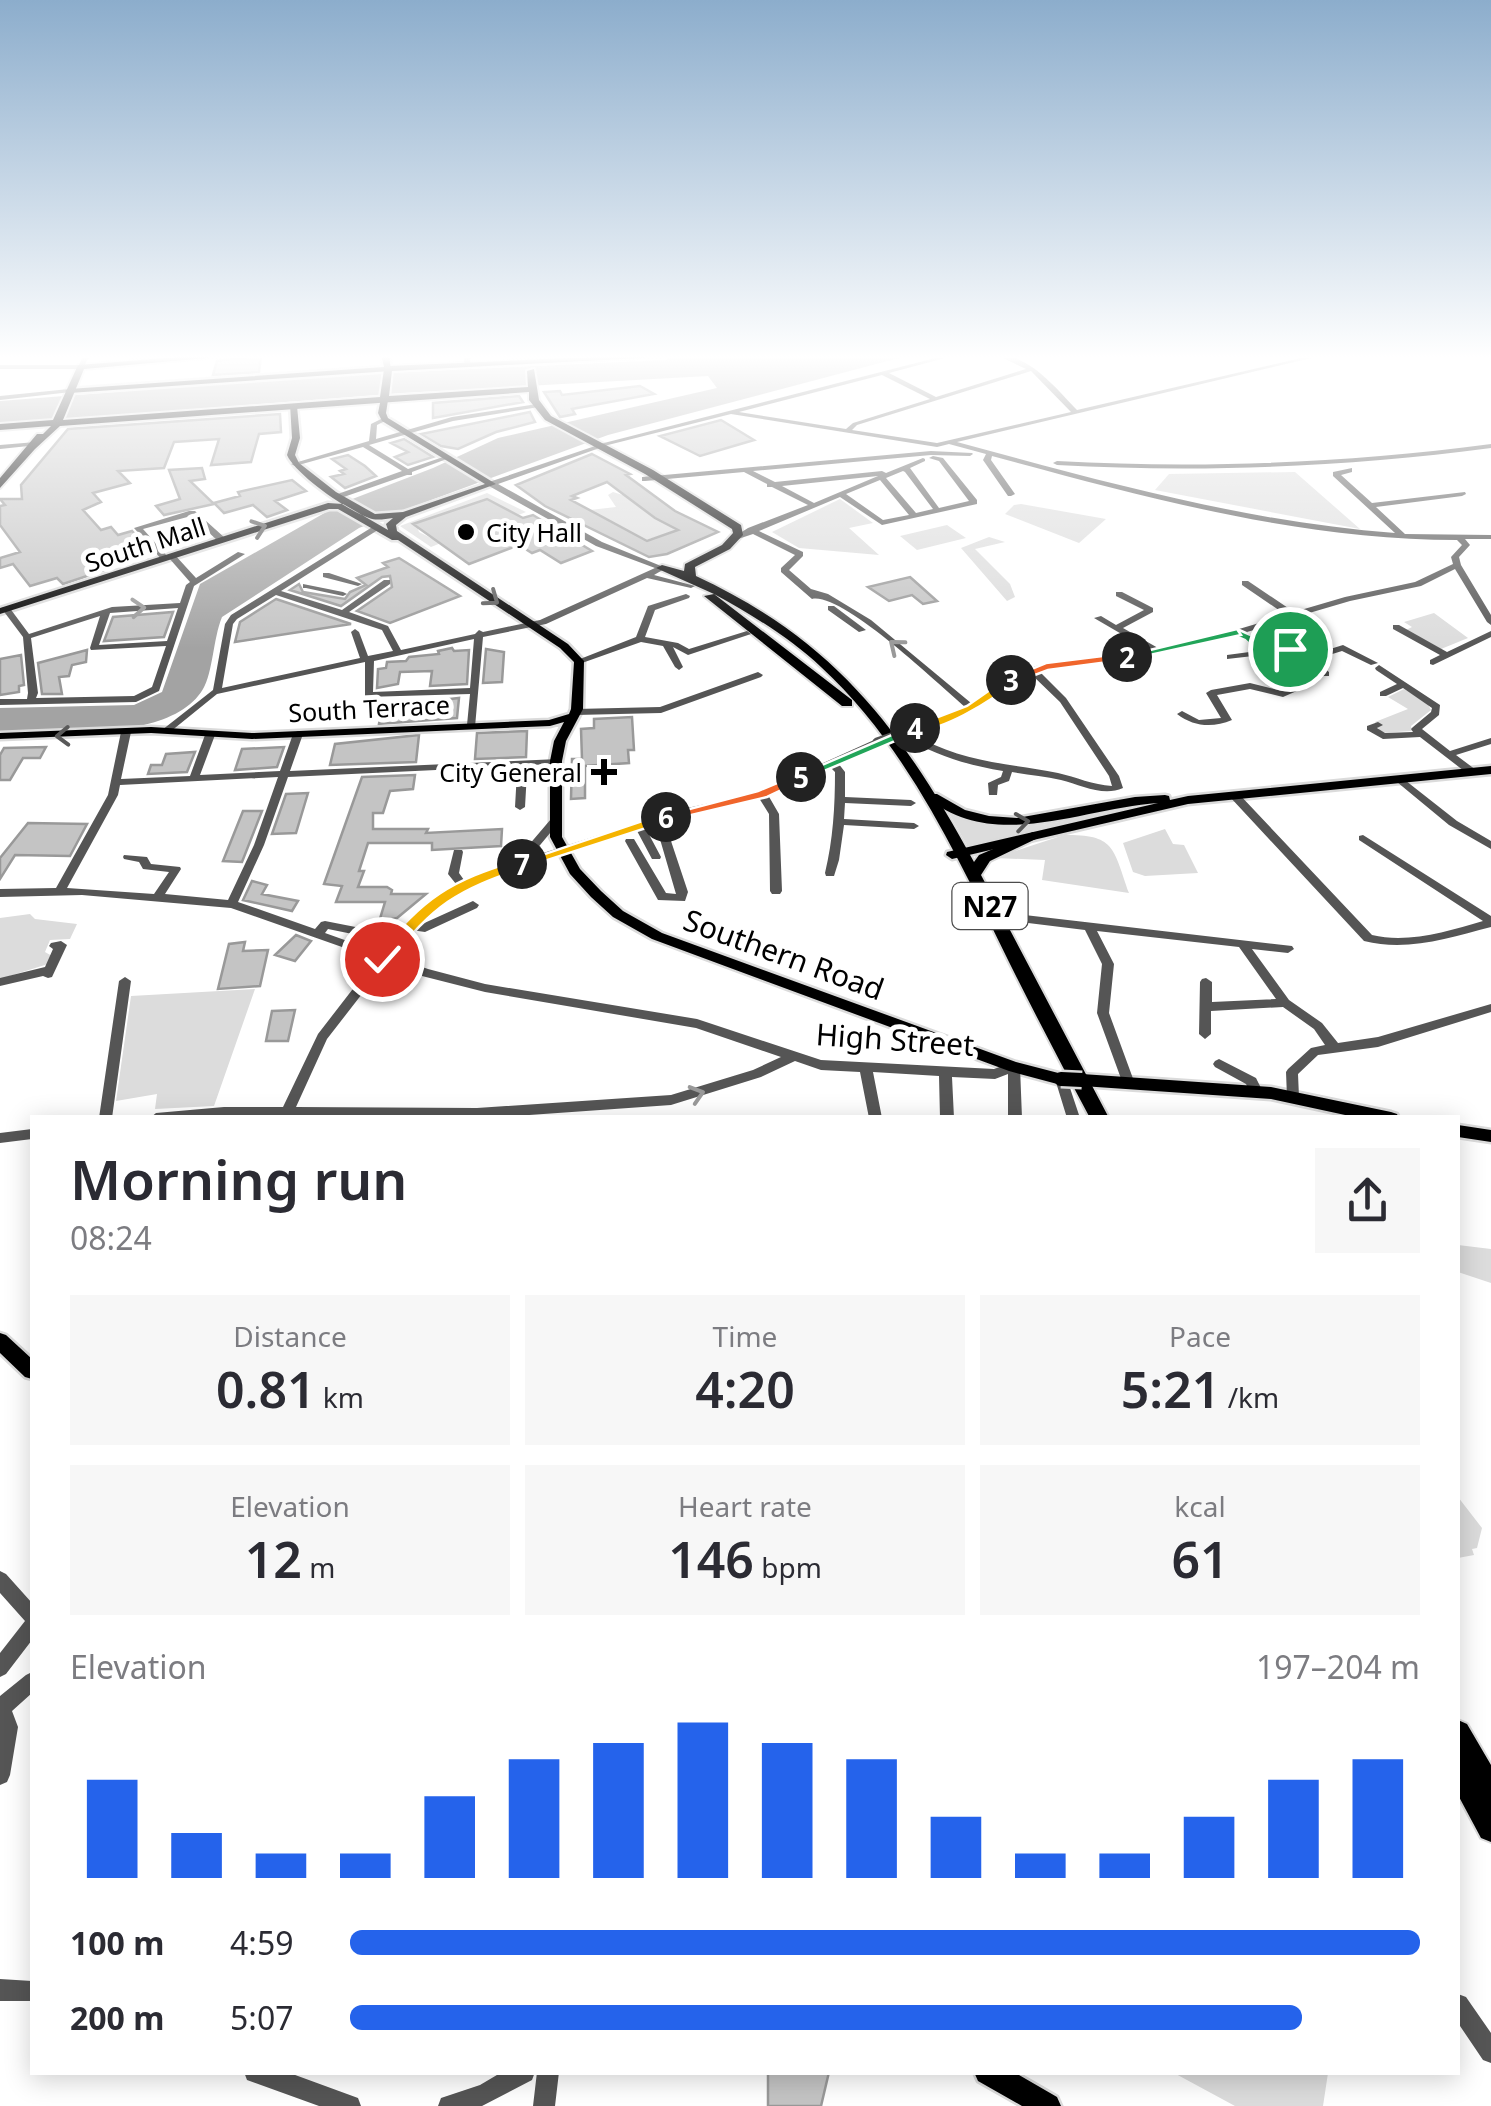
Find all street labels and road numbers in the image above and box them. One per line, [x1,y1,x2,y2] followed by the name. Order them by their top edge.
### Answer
[80,509,210,579] street label: South Mall
[287,687,451,729] street label: South Terrace
[952,883,1028,929] road number: N27
[678,899,890,1009] street label: Southern Road
[814,1013,976,1065] street label: High Street

